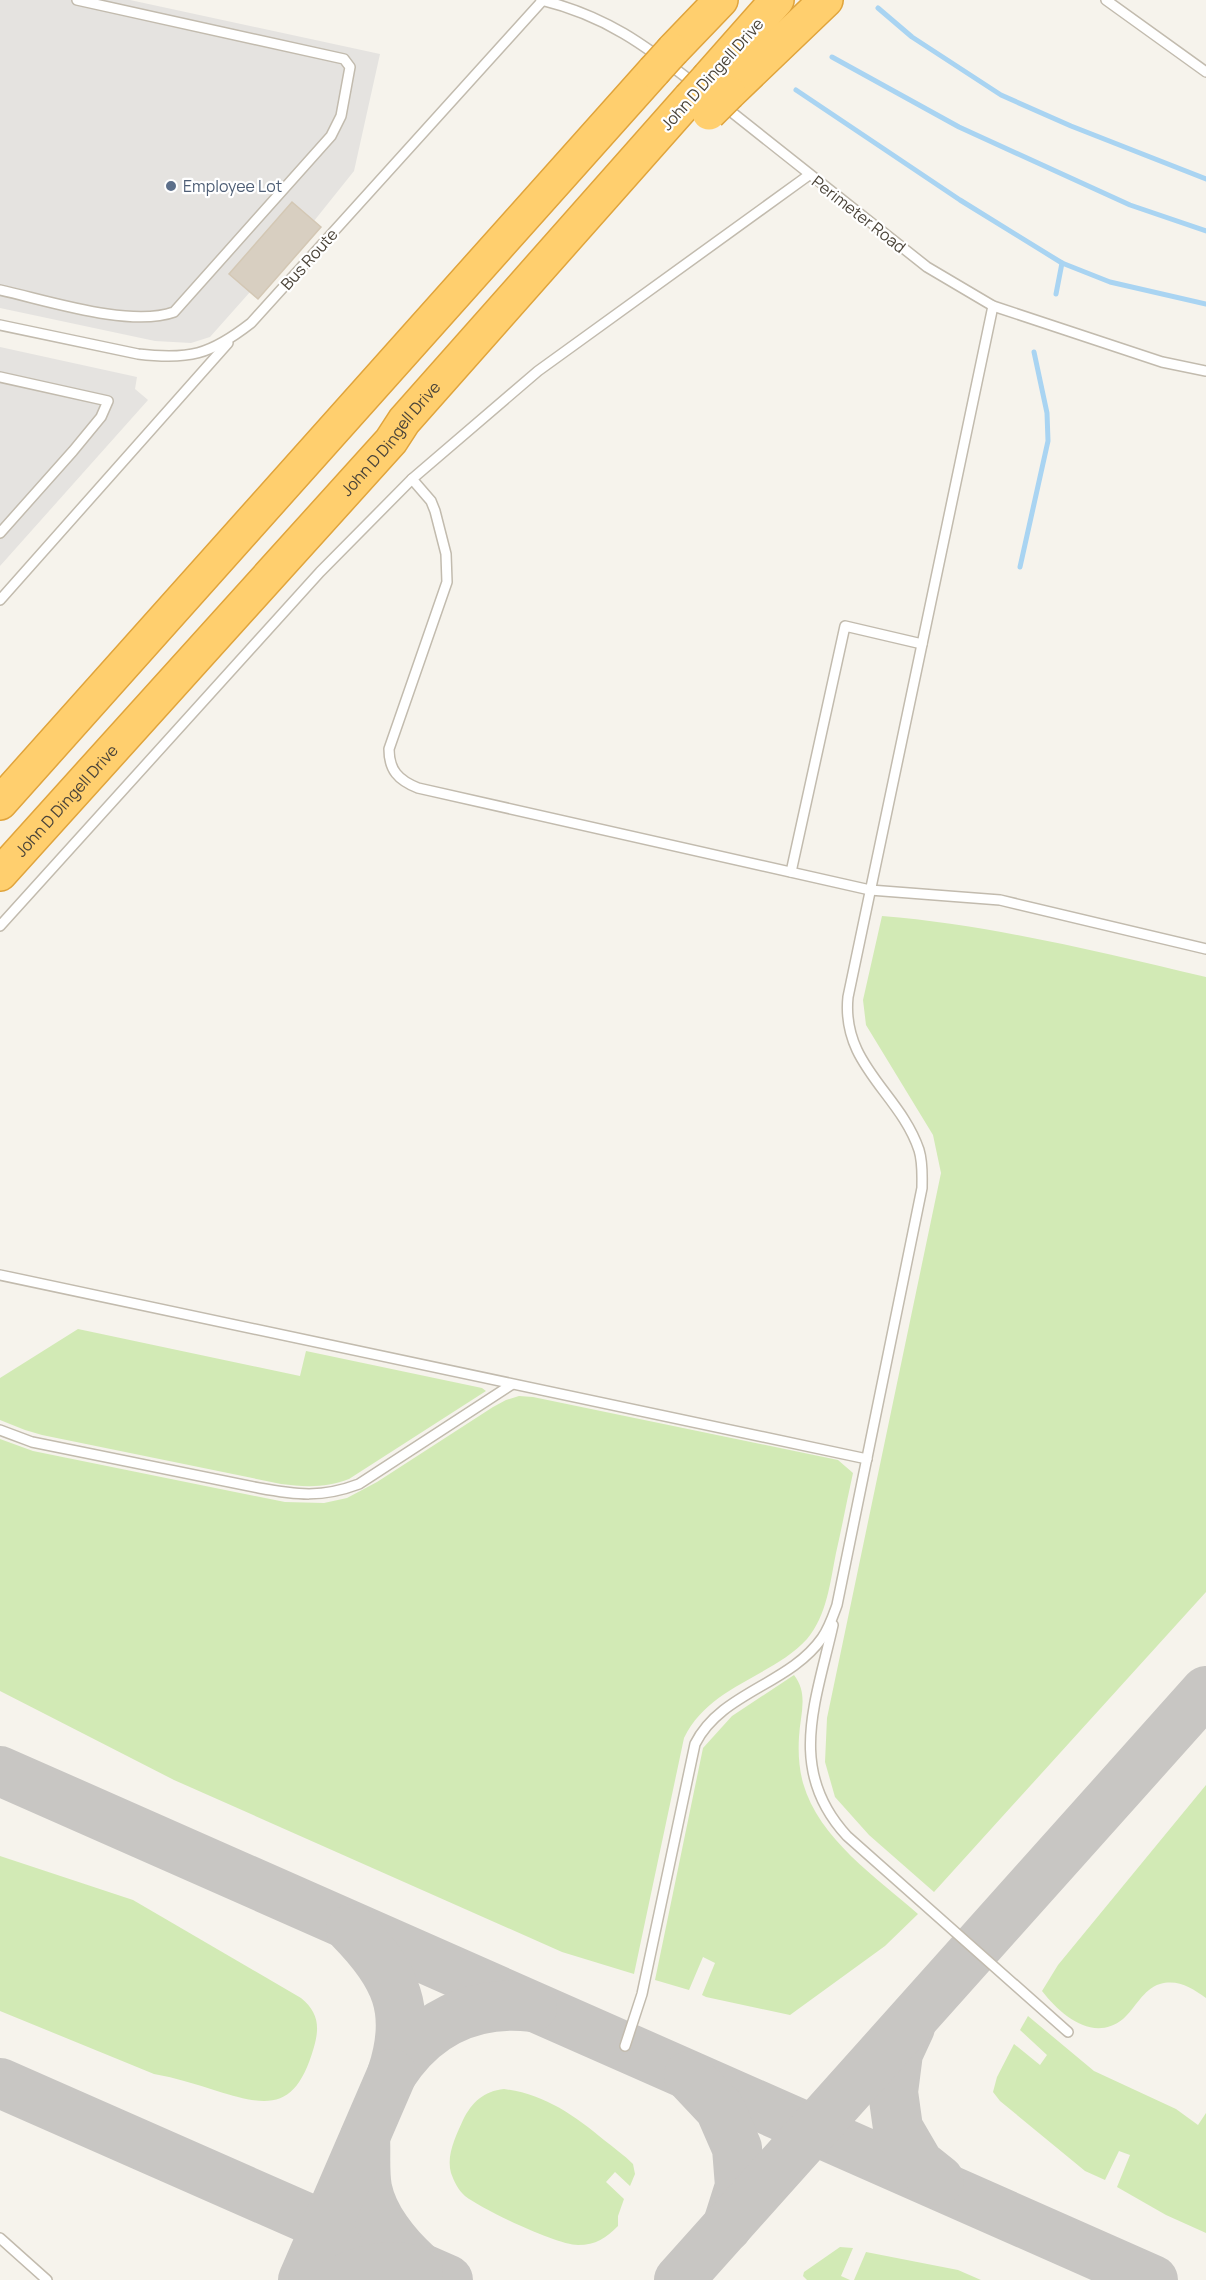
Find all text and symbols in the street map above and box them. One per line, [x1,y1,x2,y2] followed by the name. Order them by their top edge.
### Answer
[656,13,768,135] street label: John D Dingell Drive
[807,170,911,258] street label: Perimeter Road
[183,175,282,197] place label: Employee Lot
[164,179,178,193] marker: Employee Lot
[276,224,342,294] street label: Bus Route
[336,376,445,501] street label: John D Dingell Drive
[10,740,123,861] street label: John D Dingell Drive

